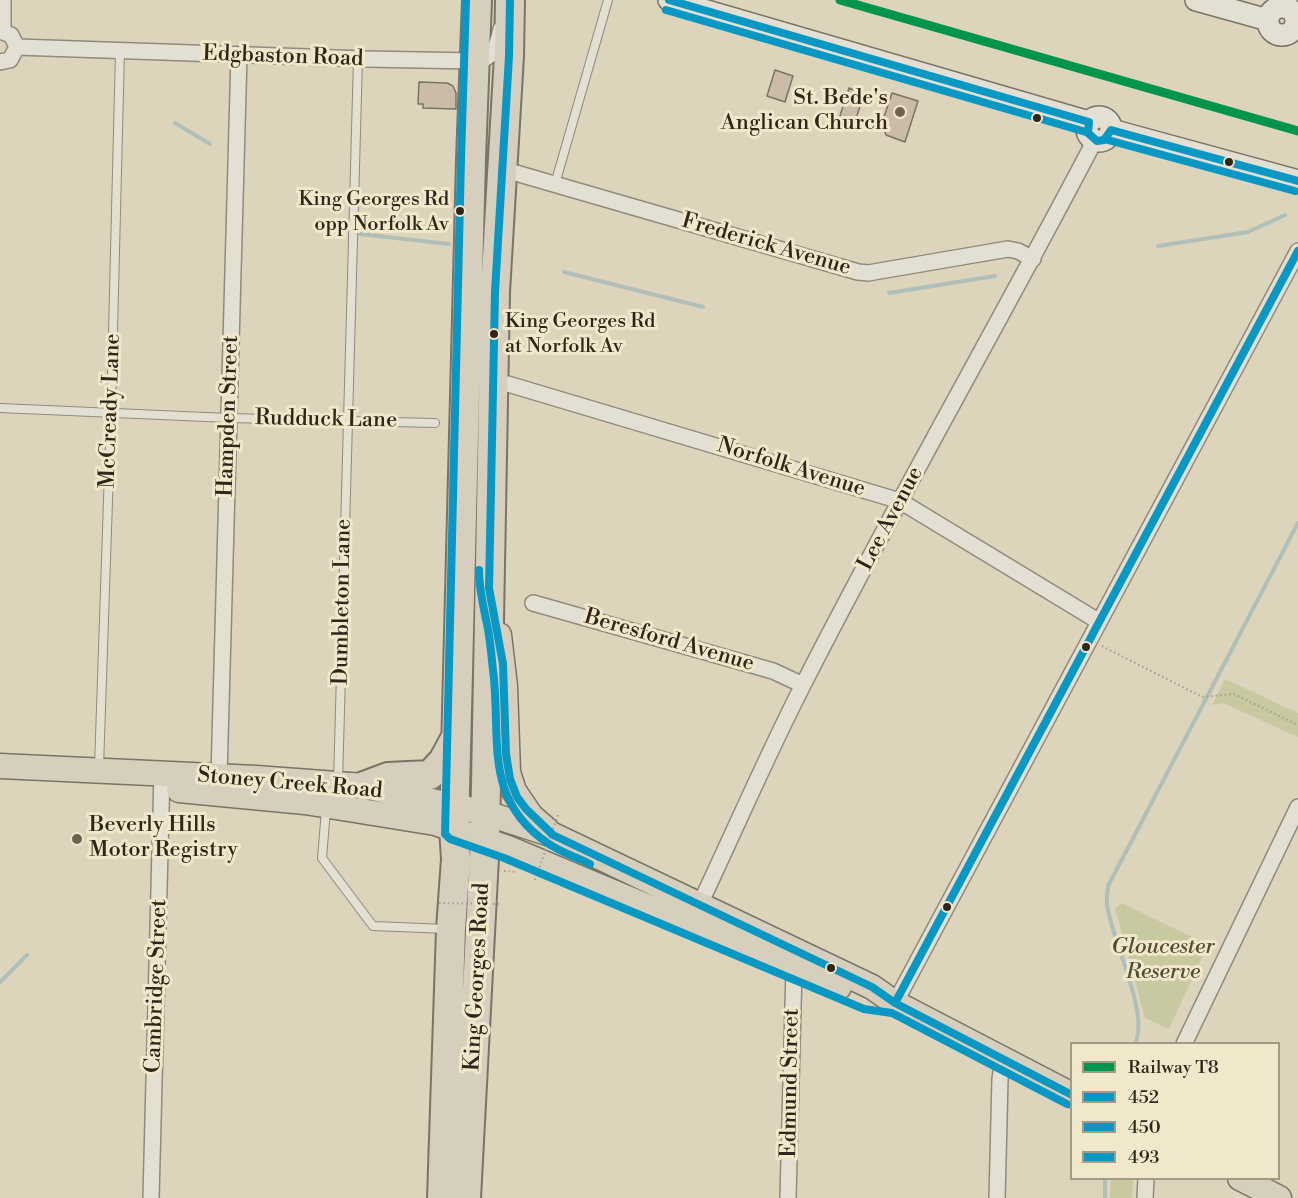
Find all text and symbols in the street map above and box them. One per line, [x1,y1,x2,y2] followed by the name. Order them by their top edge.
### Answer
[202,41,364,73] street label: Edgbaston Road
[721,86,888,138] place label: St. Bede's Anglican Church
[893,105,907,119] marker: St. Bede's Anglican Church
[1031,112,1043,124] unlabelled marker
[1223,156,1235,168] unlabelled marker
[299,188,449,235] place label: King Georges Rd opp Norfolk Av
[454,205,466,217] marker: King Georges Rd opp Norfolk Av
[678,208,854,282] street label: Frederick Avenue
[505,310,655,357] place label: King Georges Rd at Norfolk Av
[488,328,500,340] marker: King Georges Rd at Norfolk Av
[95,333,127,489] street label: McCready Lane
[213,335,245,497] street label: Hampden Street
[255,406,397,434] street label: Rudduck Lane
[714,433,868,503] street label: Norfolk Avenue
[853,463,929,575] street label: Lee Avenue
[328,519,358,685] street label: Dumbleton Lane
[581,604,757,678] street label: Beresford Avenue
[1080,641,1092,653] unlabelled marker
[196,763,384,805] street label: Stoney Creek Road
[89,813,238,864] place label: Beverly Hills Motor Registry
[70,832,84,846] marker: Beverly Hills Motor Registry
[460,882,496,1072] street label: King Georges Road
[141,898,173,1074] street label: Cambridge Street
[941,901,953,913] unlabelled marker
[1111,935,1215,986] park label: Gloucester Reserve
[825,962,837,974] unlabelled marker
[776,1008,806,1158] street label: Edmund Street
[1070,1042,1280,1180] legend
[1128,1056,1219,1079] text: Railway T8
[1128,1086,1159,1109] text: 452
[1128,1116,1161,1139] text: 450
[1128,1146,1160,1169] text: 493

